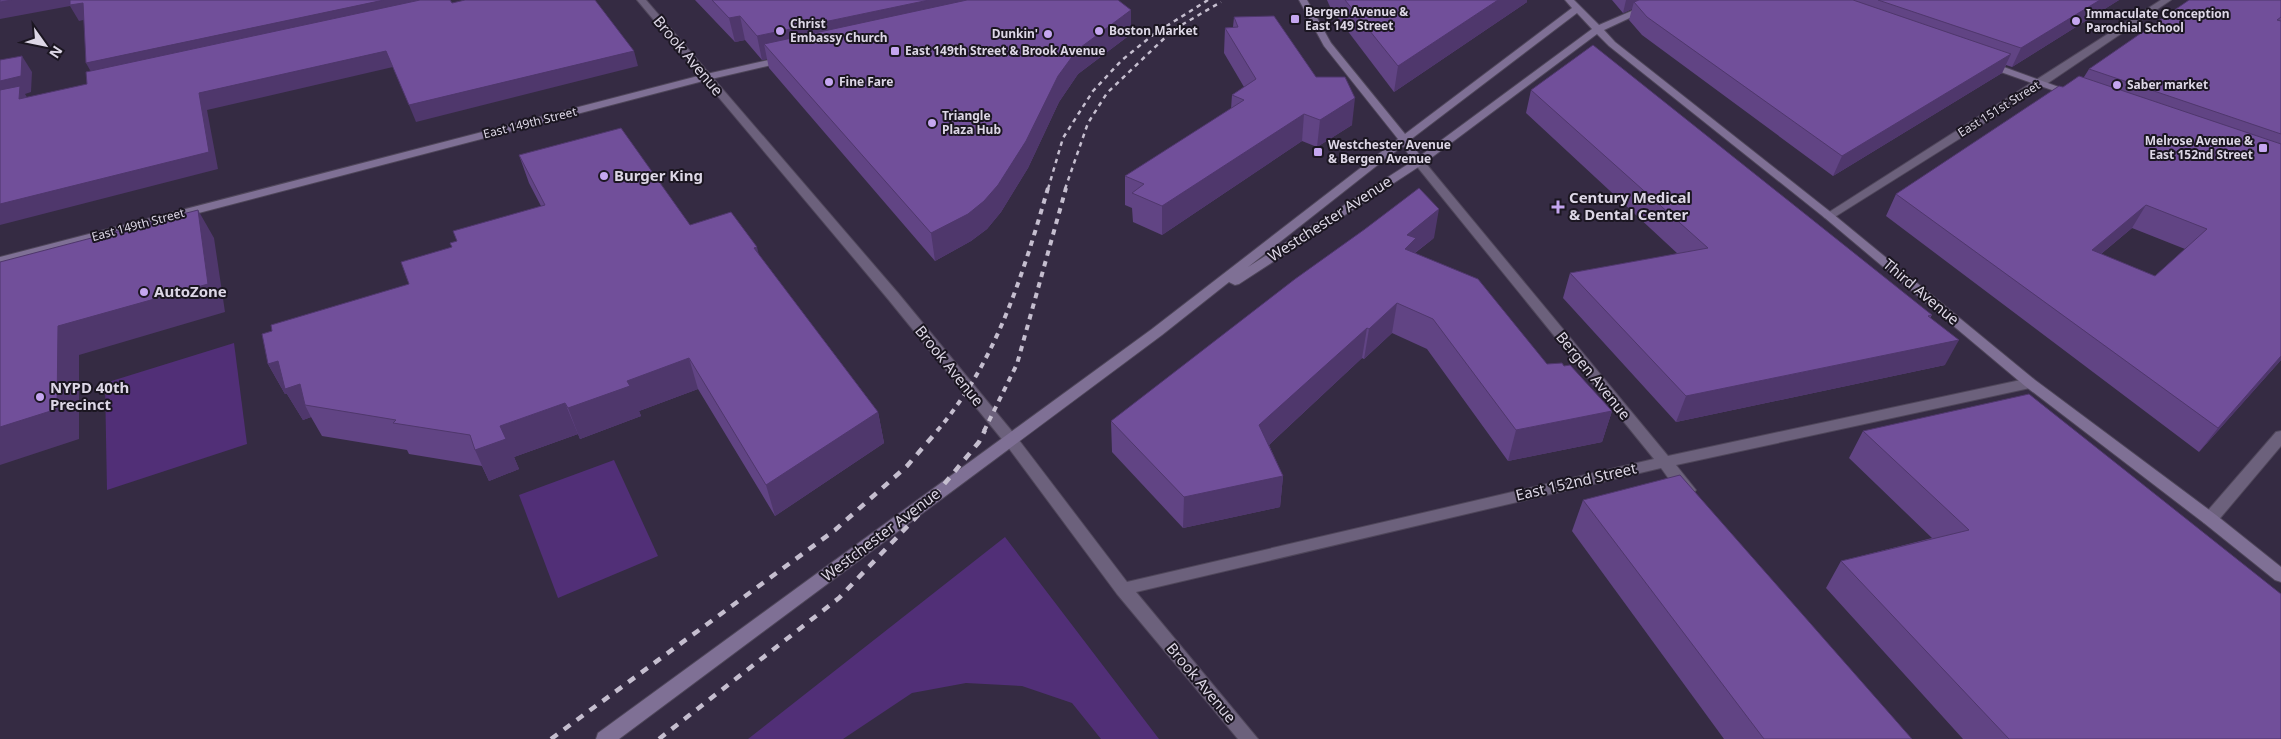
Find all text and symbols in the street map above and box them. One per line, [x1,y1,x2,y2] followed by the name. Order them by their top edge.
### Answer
[1305,3,1408,34] place label: Bergen Avenue & East 149 Street
[2086,5,2230,36] place label: Immaculate Conception Parochial School
[649,11,728,99] street label: Brook Avenue
[1289,13,1301,25] marker: Bergen Avenue & East 149 Street
[790,15,888,46] place label: Christ Embassy Church
[2070,15,2082,27] marker: Immaculate Conception Parochial School
[20,20,70,70] north arrow
[1109,22,1198,39] place label: Boston Market
[774,25,786,37] marker: Christ Embassy Church
[992,25,1038,42] place label: Dunkin'
[1093,25,1105,37] marker: Boston Market
[1042,28,1054,40] marker: Dunkin'
[45,42,67,62] text: N
[905,42,1105,59] place label: East 149th Street & Brook Avenue
[889,45,901,57] marker: East 149th Street & Brook Avenue
[839,73,893,90] place label: Fine Fare
[823,76,835,88] marker: Fine Fare
[1954,76,2044,141] street label: East 151st Street
[2127,76,2208,93] place label: Saber market
[2111,79,2123,91] marker: Saber market
[481,103,579,142] street label: East 149th Street
[942,107,1001,138] place label: Triangle Plaza Hub
[926,117,938,129] marker: Triangle Plaza Hub
[2145,132,2253,163] place label: Melrose Avenue & East 152nd Street
[1328,136,1451,167] place label: Westchester Avenue & Bergen Avenue
[2257,142,2269,154] marker: Melrose Avenue & East 152nd Street
[1312,146,1324,158] marker: Westchester Avenue & Bergen Avenue
[614,165,703,185] place label: Burger King
[598,170,610,182] marker: Burger King
[1264,171,1395,266] street label: Westchester Avenue
[1569,187,1691,224] place label: Century Medical & Dental Center
[1551,200,1565,214] marker: Century Medical & Dental Center
[90,204,187,245] street label: East 149th Street
[1880,254,1964,329] street label: Third Avenue
[154,281,227,301] place label: AutoZone
[138,286,150,298] marker: AutoZone
[911,321,989,410] street label: Brook Avenue
[1552,327,1635,424] street label: Bergen Avenue
[50,377,129,414] place label: NYPD 40th Precinct
[34,391,46,403] marker: NYPD 40th Precinct
[1513,457,1639,505] street label: East 152nd Street
[817,483,944,585] street label: Westchester Avenue
[1162,638,1241,726] street label: Brook Avenue

